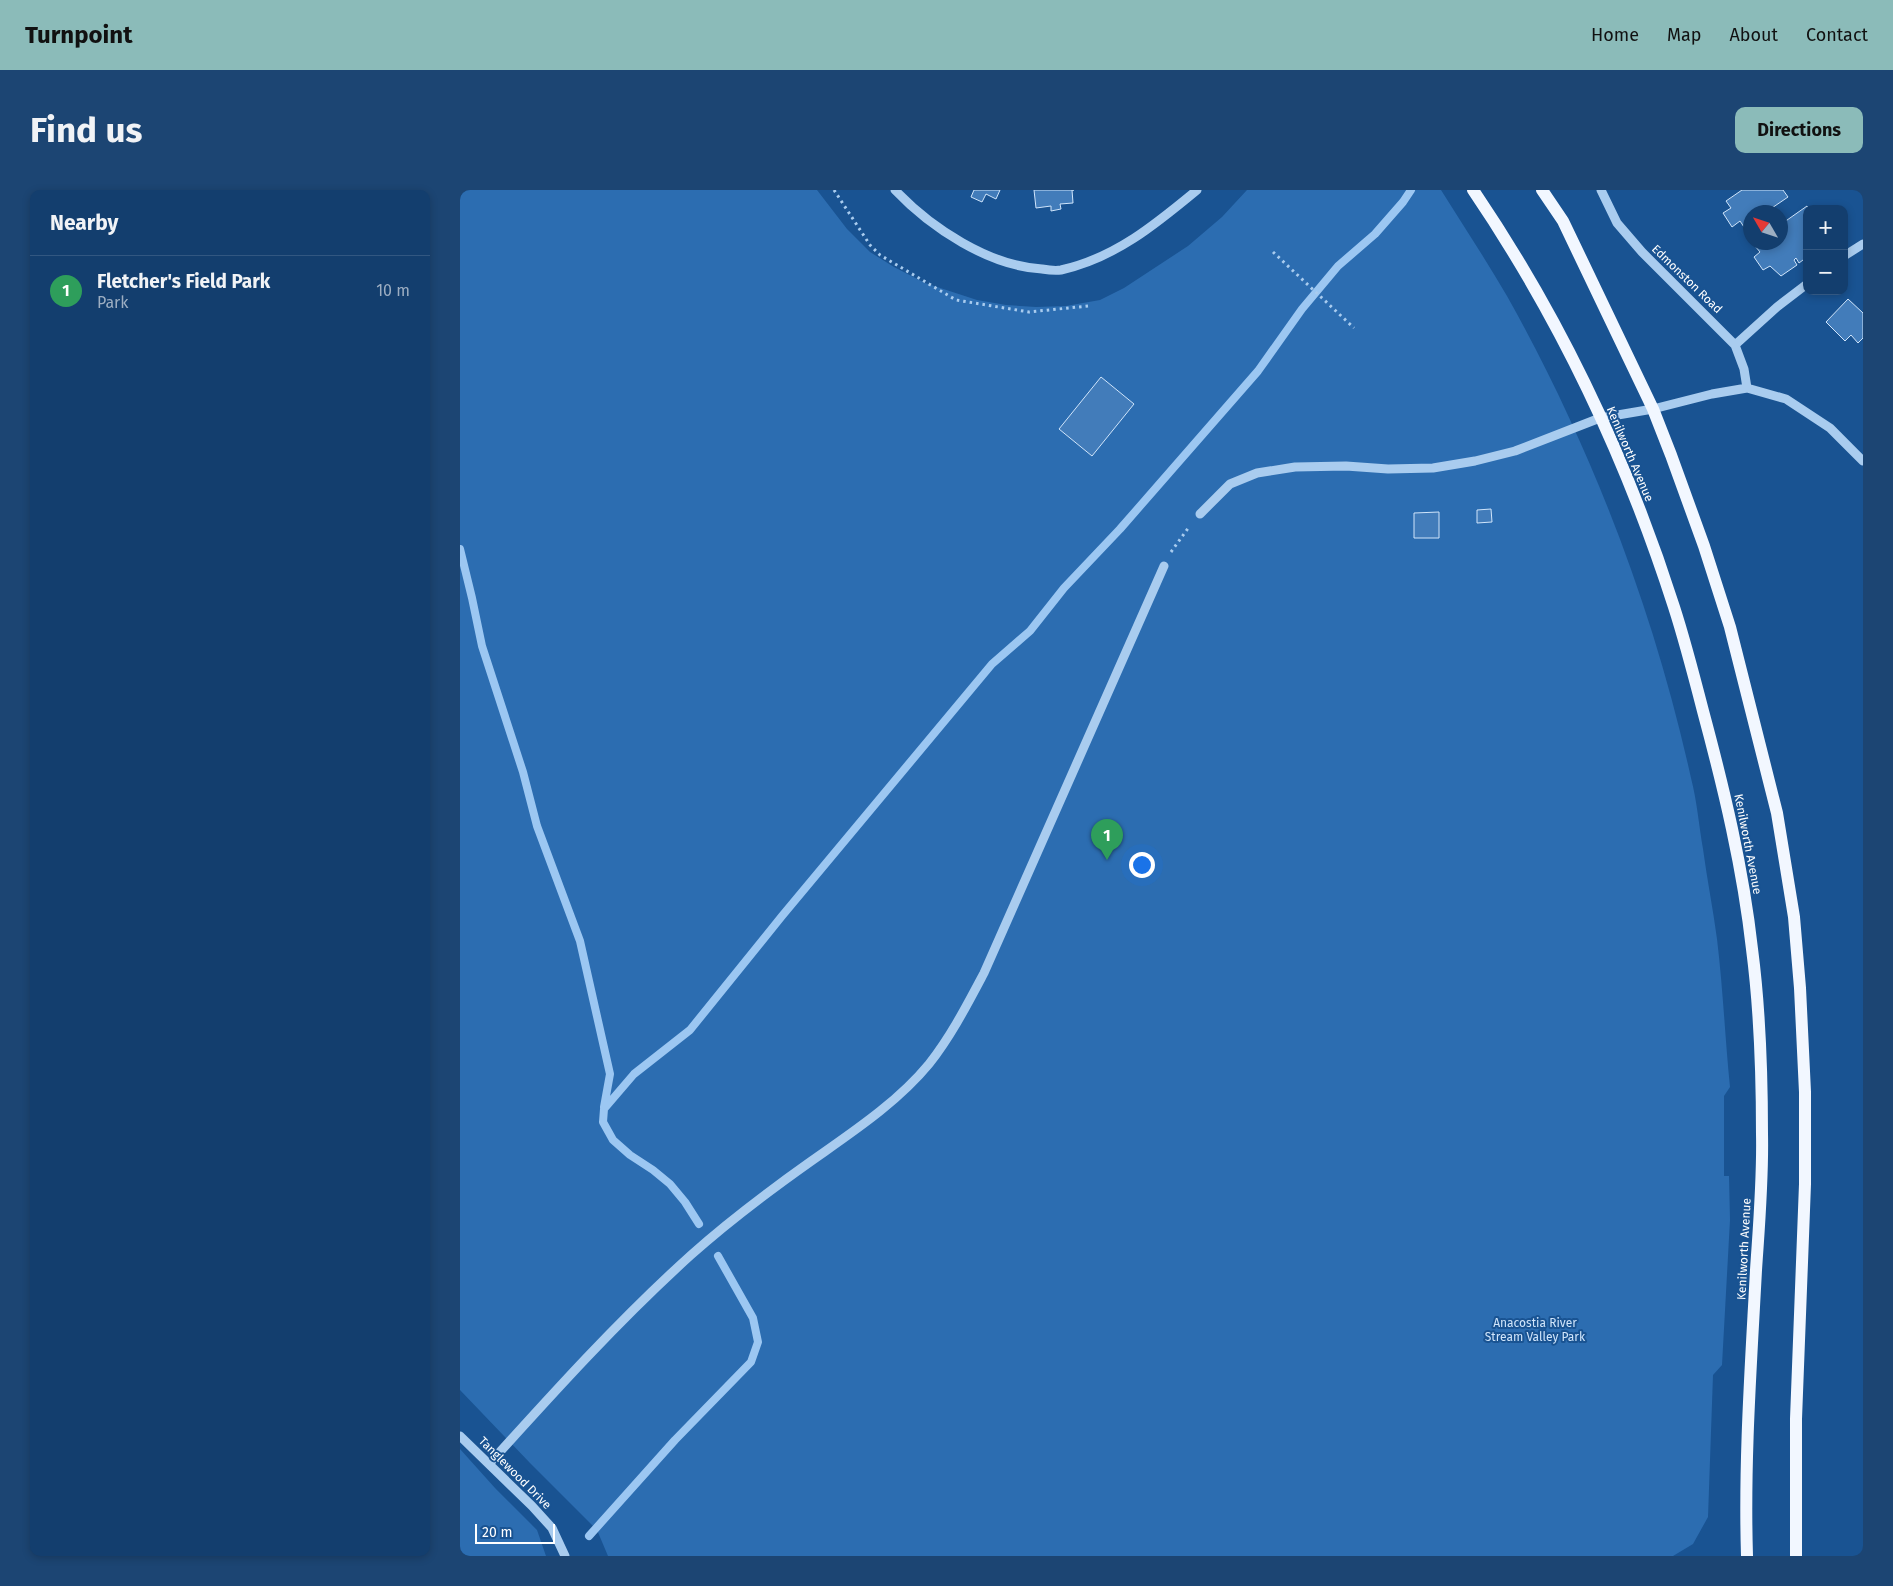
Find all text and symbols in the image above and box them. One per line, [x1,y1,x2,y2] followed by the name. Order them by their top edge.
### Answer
[25,21,132,49] text: Turnpoint
[1591,24,1639,46] text: Home
[1667,24,1701,46] text: Map
[1729,24,1778,46] text: About
[1806,24,1868,46] text: Contact
[1735,107,1863,153] button: Directions
[30,109,142,151] text: Find us
[1743,205,1788,250] north arrow
[1803,205,1848,295] map controls
[1803,205,1848,250] button: +
[50,210,118,236] text: Nearby
[1649,242,1725,316] street label: Edmonston Road
[1803,250,1848,295] button: −
[97,270,270,293] text: Fletcher's Field Park
[62,281,70,300] text: 1
[376,281,410,300] text: 10 m
[97,293,129,312] text: Park
[1604,404,1656,504] street label: Kenilworth Avenue
[1731,793,1765,895] street label: Kenilworth Avenue
[1091,819,1123,860] pin: 1
[1129,852,1155,878] your location
[1734,1198,1754,1300] street label: Kenilworth Avenue
[1485,1316,1586,1344] park label: Anacostia River Stream Valley Park
[476,1434,554,1512] street label: Tanglewood Drive
[475,1521,555,1544] scale bar
[482,1524,512,1541] text: 20 m

